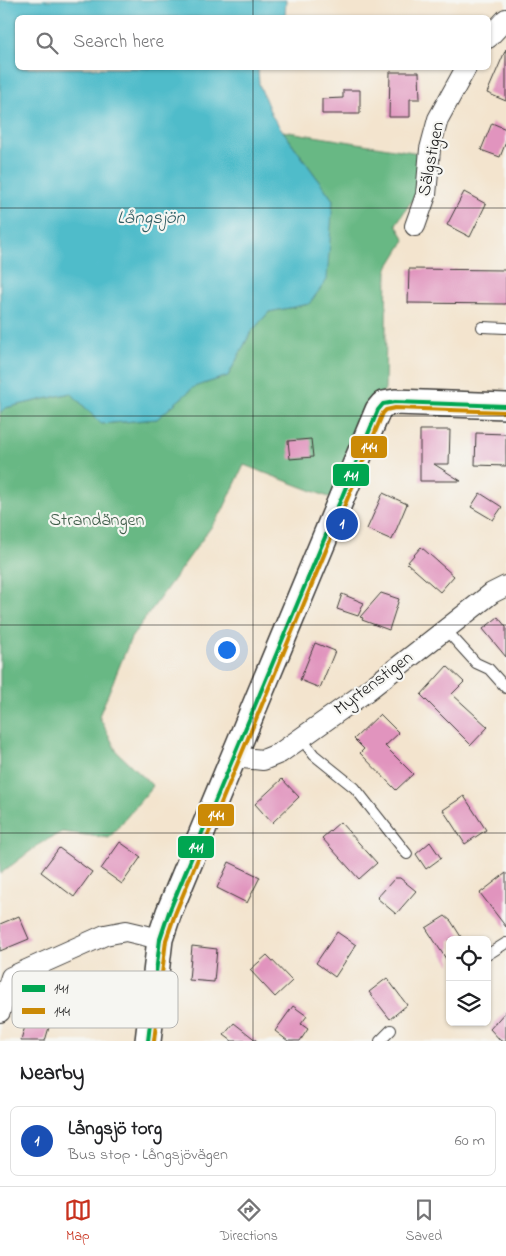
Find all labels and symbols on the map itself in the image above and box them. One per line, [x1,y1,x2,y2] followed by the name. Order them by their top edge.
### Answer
[412,119,453,199] street label: Sälgstigen
[117,205,186,233] water label: Långsjön
[350,435,388,459] line badge: 144
[361,438,377,459] text: 144
[332,463,370,487] line badge: 141
[344,466,359,487] text: 141
[326,505,358,543] pin: 1
[50,508,145,535] park label: Strandängen
[214,637,240,663] your location
[329,646,420,723] street label: Myrtenstigen
[197,803,235,827] line badge: 144
[208,806,224,827] text: 144
[177,835,215,859] line badge: 141
[189,838,204,859] text: 141
[12,971,178,1028] legend
[54,979,69,1000] text: 141
[54,1002,70,1023] text: 144

